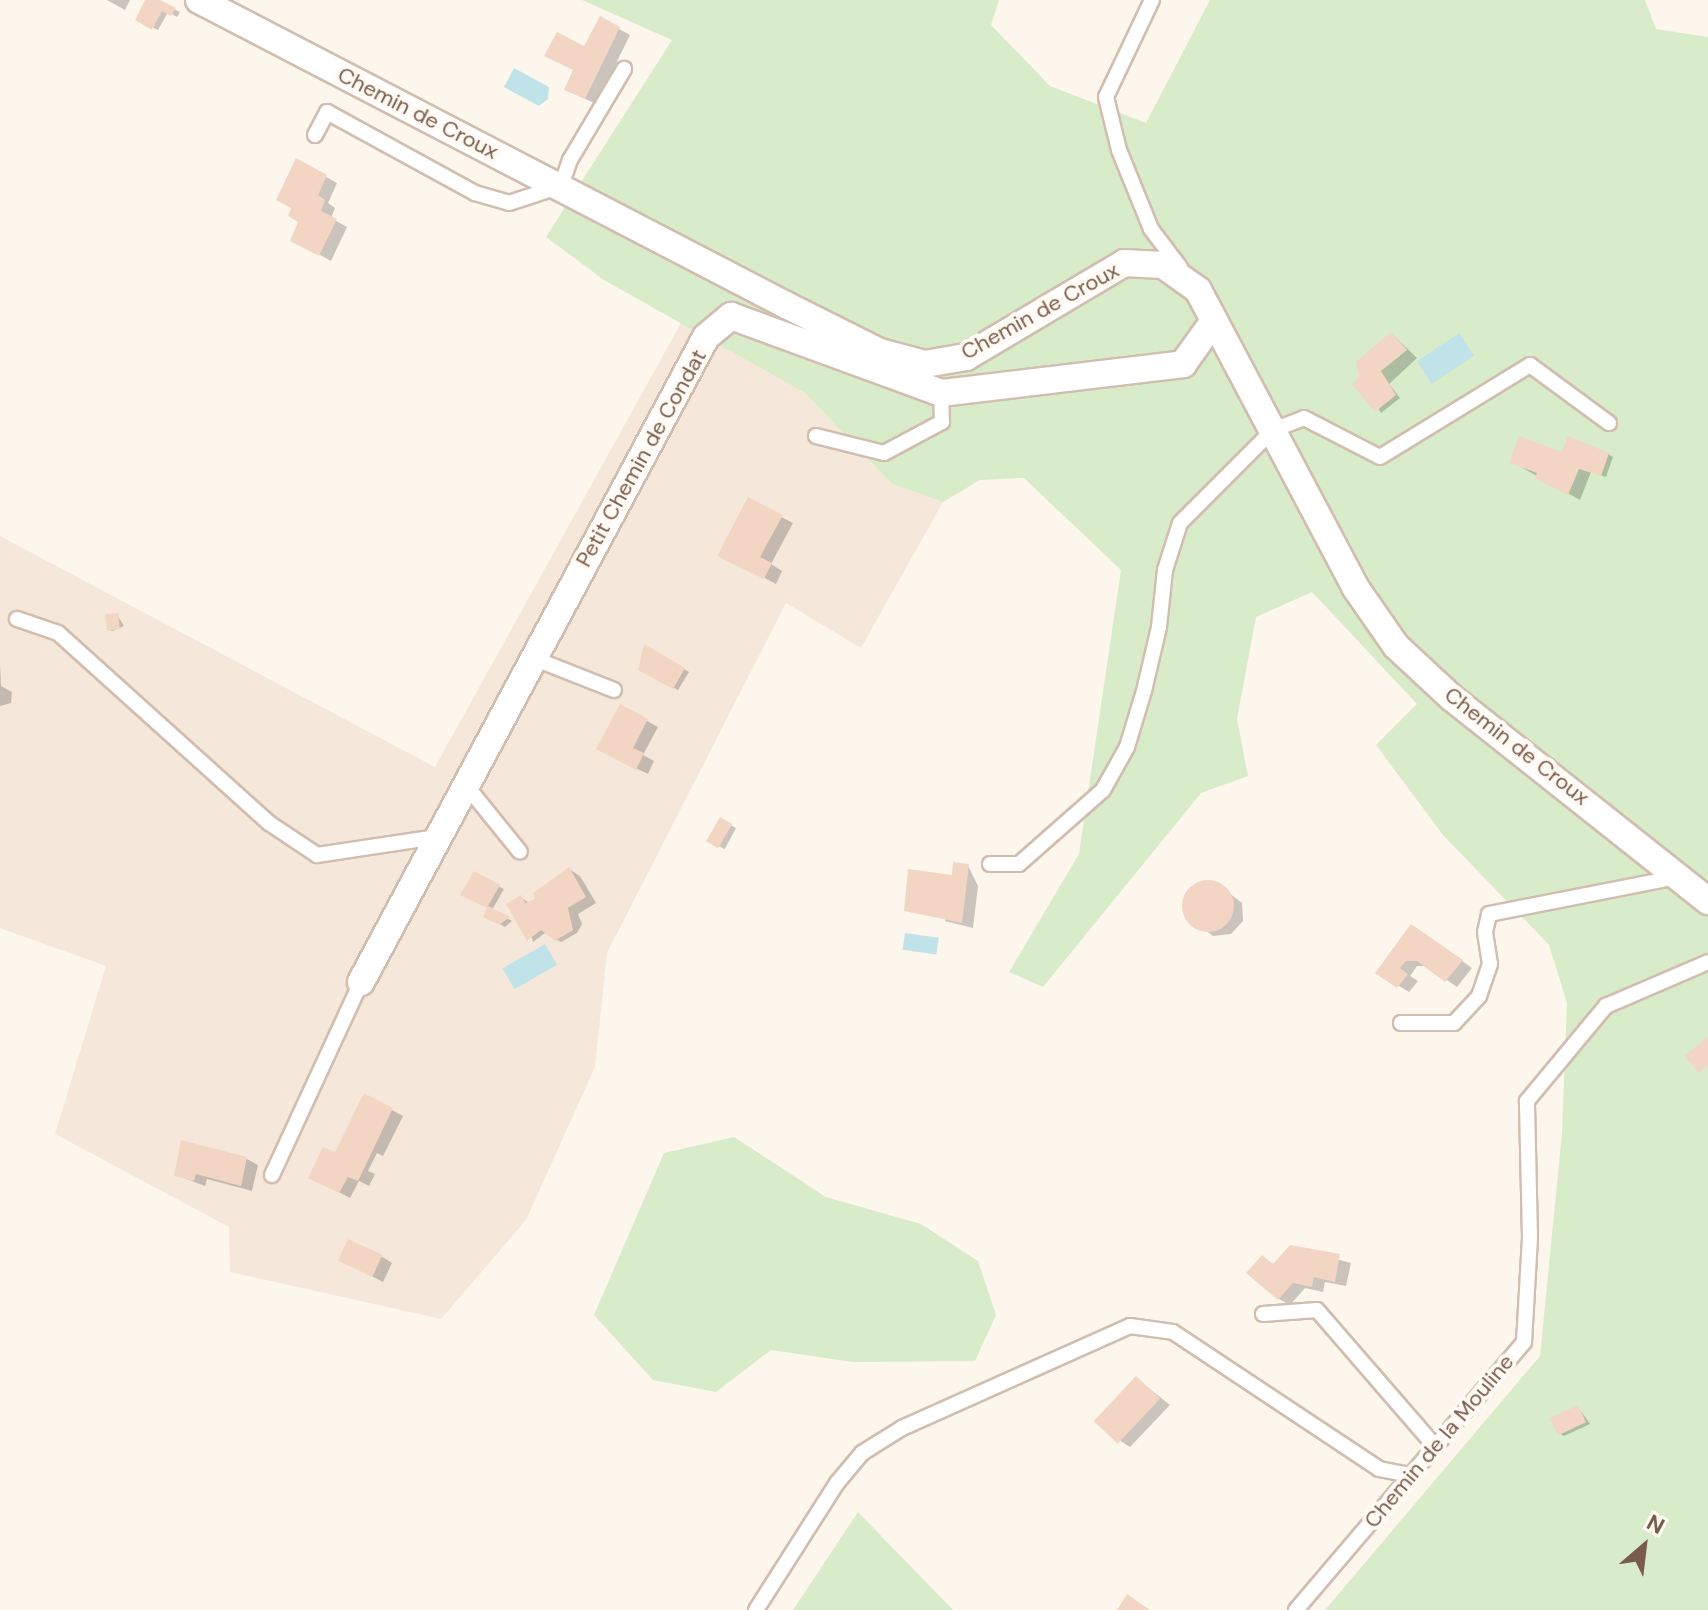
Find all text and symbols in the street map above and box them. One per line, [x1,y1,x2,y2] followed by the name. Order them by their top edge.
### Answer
[333,61,503,165] street label: Chemin de Croux
[956,257,1124,365] street label: Chemin de Croux
[570,345,712,571] street label: Petit Chemin de Condat
[1439,681,1595,811] street label: Chemin de Croux
[1359,1349,1519,1533] street label: Chemin de la Mouline
[1604,1506,1684,1586] north arrow
[1642,1508,1669,1541] text: N

